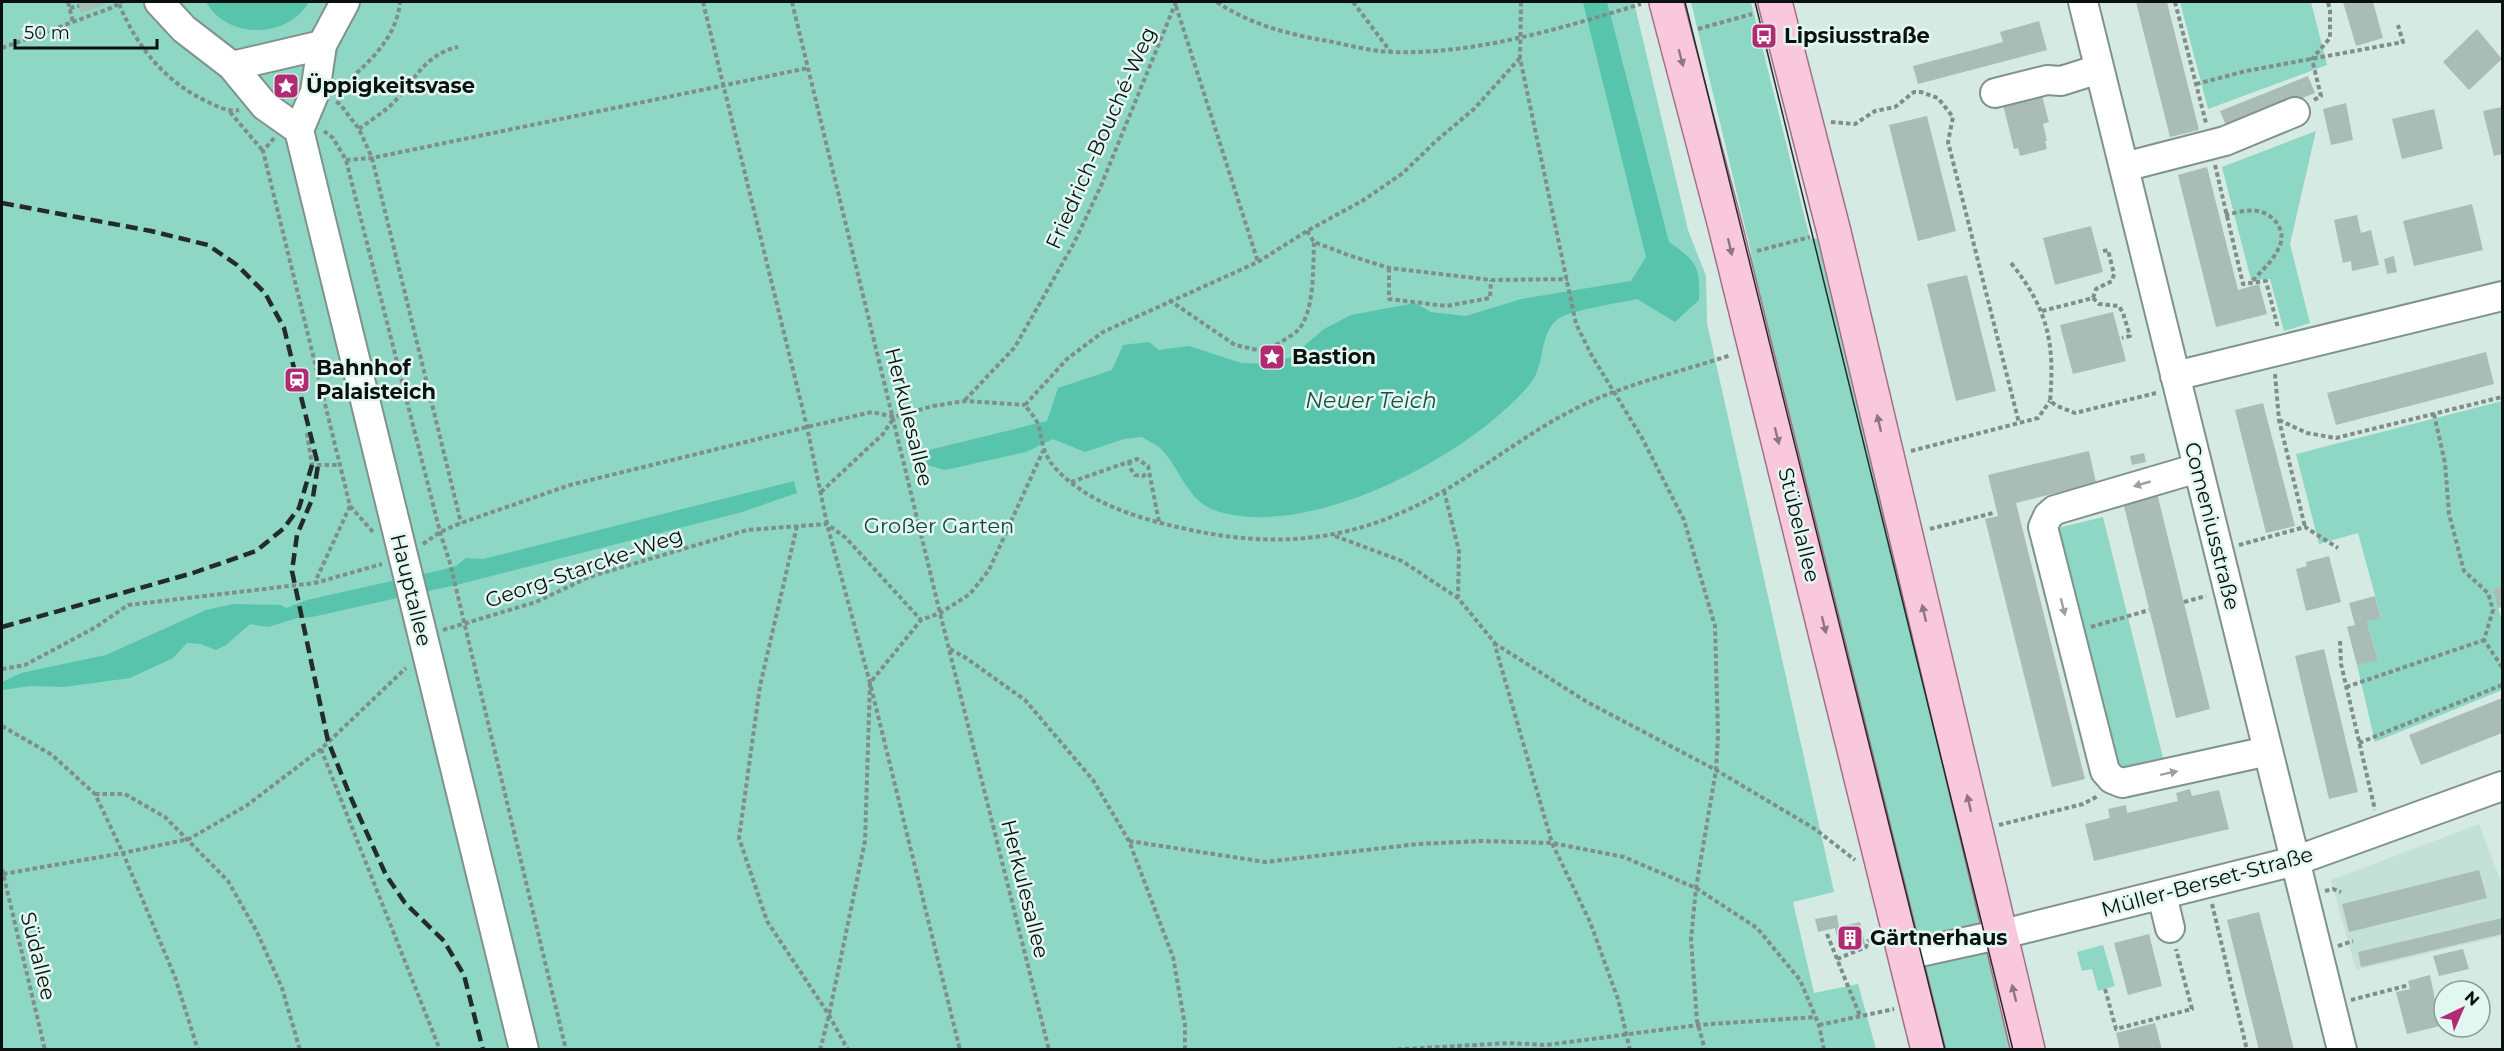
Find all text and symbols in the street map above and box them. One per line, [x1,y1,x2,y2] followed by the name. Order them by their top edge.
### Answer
[15,12,158,50] scale bar
[1749,21,1779,51] bus stop icon: Lipsiusstraße
[24,22,70,44] text: 50 m
[1040,23,1161,253] street label: Friedrich-Bouché-Weg
[1784,23,1930,48] place label: Lipsiusstraße
[1677,49,1687,67] one-way arrow
[271,71,301,101] place icon: Üppigkeitsvase
[306,72,475,98] place label: Üppigkeitsvase
[1725,238,1735,256] one-way arrow
[1257,342,1287,372] place icon: Bastion
[1292,344,1376,369] place label: Bastion
[880,345,939,489] street label: Herkulesallee
[316,355,436,404] place label: Bahnhof Palaisteich
[282,365,312,395] station icon: Bahnhof Palaisteich
[1305,387,1437,414] water label: Neuer Teich
[1874,414,1884,433] one-way arrow
[1772,427,1782,445] one-way arrow
[2180,439,2245,612] street label: Comeniusstraße
[1773,465,1826,585] street label: Stübelallee
[2133,480,2151,489] one-way arrow
[864,513,1014,538] park label: Großer Garten
[482,522,686,613] street label: Georg-Starcke-Weg
[385,531,438,649] street label: Hauptallee
[2059,598,2069,616] one-way arrow
[1919,603,1928,622] one-way arrow
[1819,616,1829,635] one-way arrow
[2160,768,2179,777] one-way arrow
[1963,794,1973,812] one-way arrow
[996,817,1055,961] street label: Herkulesallee
[2098,841,2316,922] street label: Müller-Berset-Straße
[15,909,62,1003] street label: Südallee
[1835,923,1865,953] building icon: Gärtnerhaus
[1870,925,2008,950] place label: Gärtnerhaus
[2432,979,2492,1039] north arrow
[2008,984,2018,1002] one-way arrow
[2461,987,2483,1010] text: N

